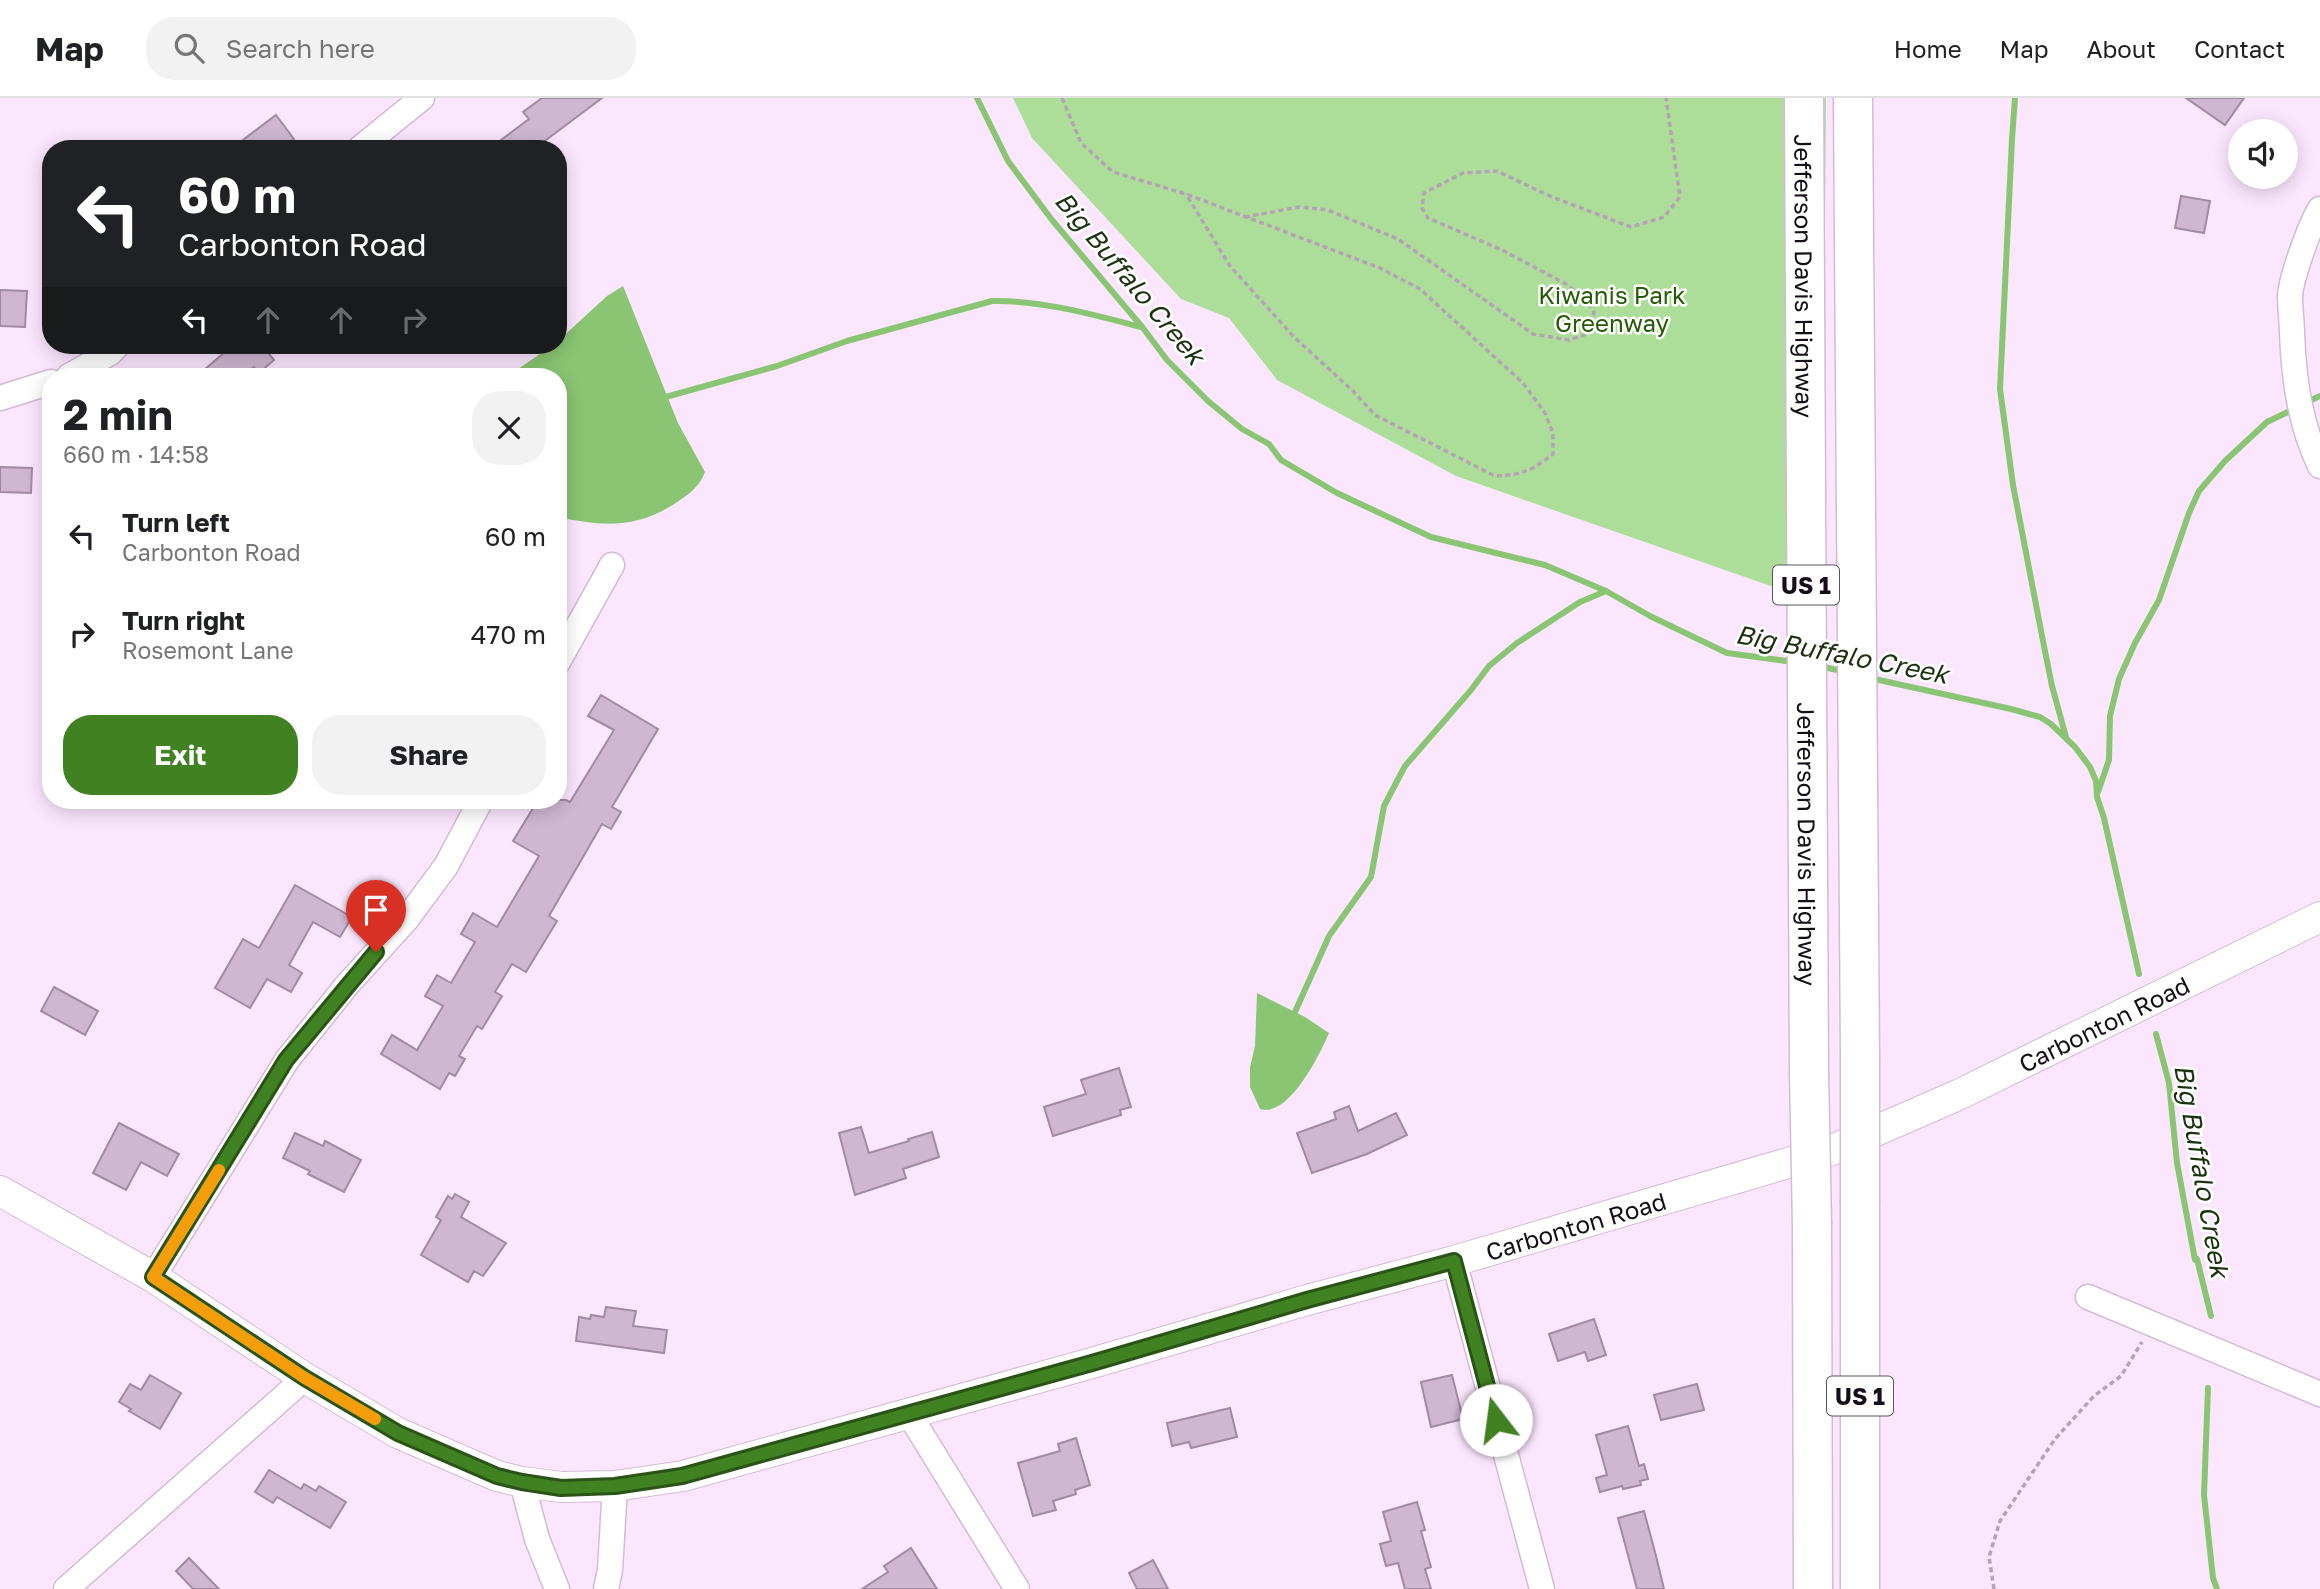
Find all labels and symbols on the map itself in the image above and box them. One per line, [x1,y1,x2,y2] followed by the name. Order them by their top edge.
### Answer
[1790,134,1820,418] street label: Jefferson Davis Highway
[1049,185,1213,372] water label: Big Buffalo Creek
[1538,280,1686,337] park label: Kiwanis Park Greenway
[1773,565,1839,604] road number: US 1
[1733,618,1953,690] water label: Big Buffalo Creek
[1793,702,1823,986] street label: Jefferson Davis Highway
[346,880,406,952] pin
[2014,969,2194,1078] street label: Carbonton Road
[2168,1062,2236,1282] water label: Big Buffalo Creek
[1482,1185,1669,1265] street label: Carbonton Road
[1827,1376,1893,1415] road number: US 1
[1459,1383,1533,1457] position arrow

